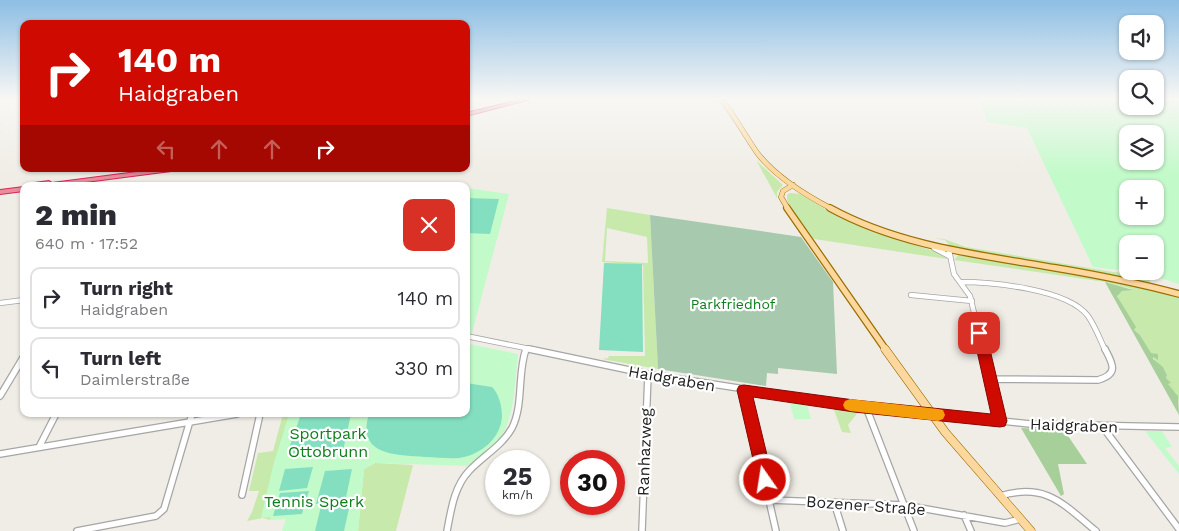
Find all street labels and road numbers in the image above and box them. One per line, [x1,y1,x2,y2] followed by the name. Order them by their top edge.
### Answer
[627,361,717,395] street label: Haidgraben
[633,407,656,496] street label: Ranhazweg
[1030,414,1118,437] street label: Haidgraben
[806,492,926,519] street label: Bozener Straße

